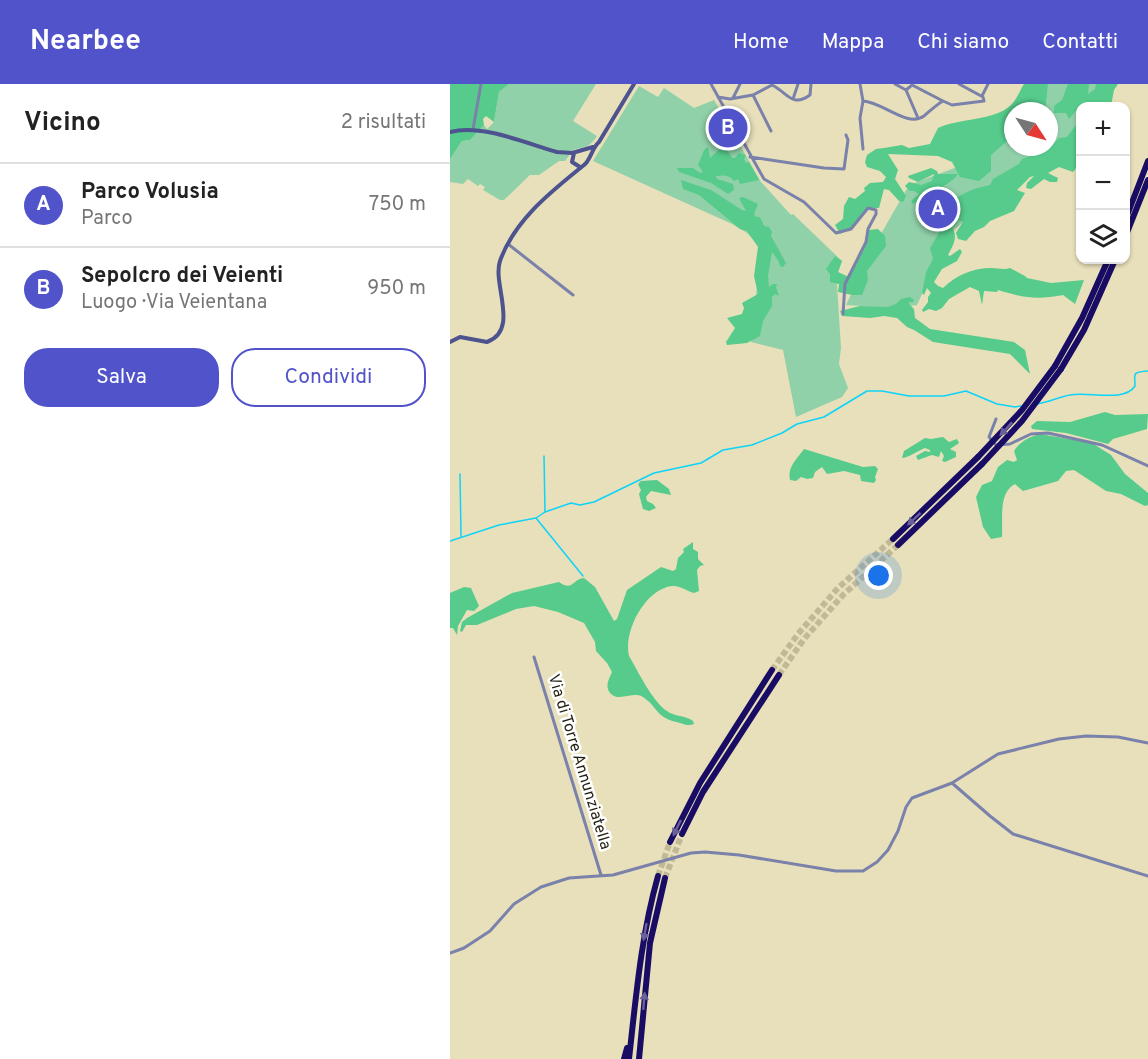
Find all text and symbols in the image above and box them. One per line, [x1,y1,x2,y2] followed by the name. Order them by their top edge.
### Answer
[30,24,141,60] text: Nearbee
[733,29,789,56] text: Home
[822,29,884,56] text: Mappa
[917,29,1009,56] text: Chi siamo
[1042,29,1118,56] text: Contatti
[1004,102,1058,156] north arrow
[1076,102,1130,264] map controls
[1076,102,1130,156] button: +
[708,106,748,150] pin: B
[24,107,101,140] text: Vicino
[341,110,426,136] text: 2 risultati
[1076,156,1130,210] button: −
[81,179,219,206] text: Parco Volusia
[918,186,958,232] pin: A
[36,192,51,218] text: A
[369,192,426,218] text: 750 m
[81,206,133,232] text: Parco
[1076,210,1130,264] button: layers
[81,263,283,290] text: Sepolcro dei Veienti
[37,276,50,302] text: B
[367,276,426,302] text: 950 m
[81,290,267,316] text: Luogo · Via Veientana
[24,348,219,407] button: Salva
[231,348,426,407] button: Condividi
[999,421,1013,435] one-way arrow
[907,511,921,525] one-way arrow
[864,561,893,590] your location
[543,672,615,852] street label: Via di Torre Annunziatella
[672,819,681,836] one-way arrow
[640,923,649,942] one-way arrow
[639,991,649,1010] one-way arrow

